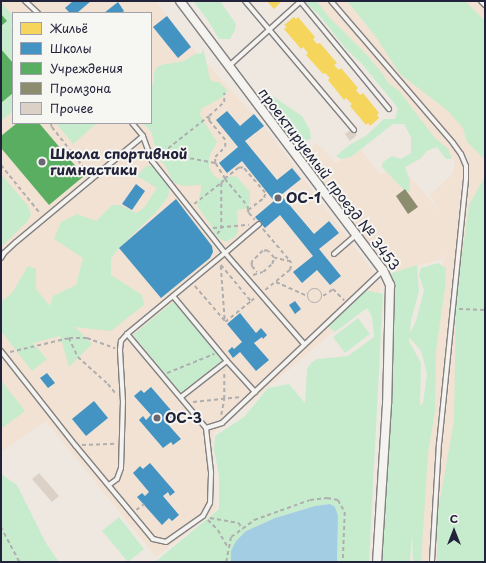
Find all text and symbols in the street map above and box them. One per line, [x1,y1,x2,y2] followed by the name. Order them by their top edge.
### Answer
[12,12,152,124] legend
[50,19,88,37] text: Жильё
[50,39,92,57] text: Школы
[50,59,123,77] text: Учреждения
[50,79,111,97] text: Промзона
[255,84,403,274] street label: проектируемый проезд № 3453
[50,99,93,117] text: Прочее
[50,146,188,178] place label: Школа спортивной гимнастики
[37,157,47,167] marker: Школа спортивной гимнастики
[286,190,321,206] place label: ОС-1
[273,193,283,203] marker: ОС-1
[165,410,202,426] place label: ОС-3
[152,413,162,423] marker: ОС-3
[450,510,458,527] text: С
[434,511,474,551] north arrow

